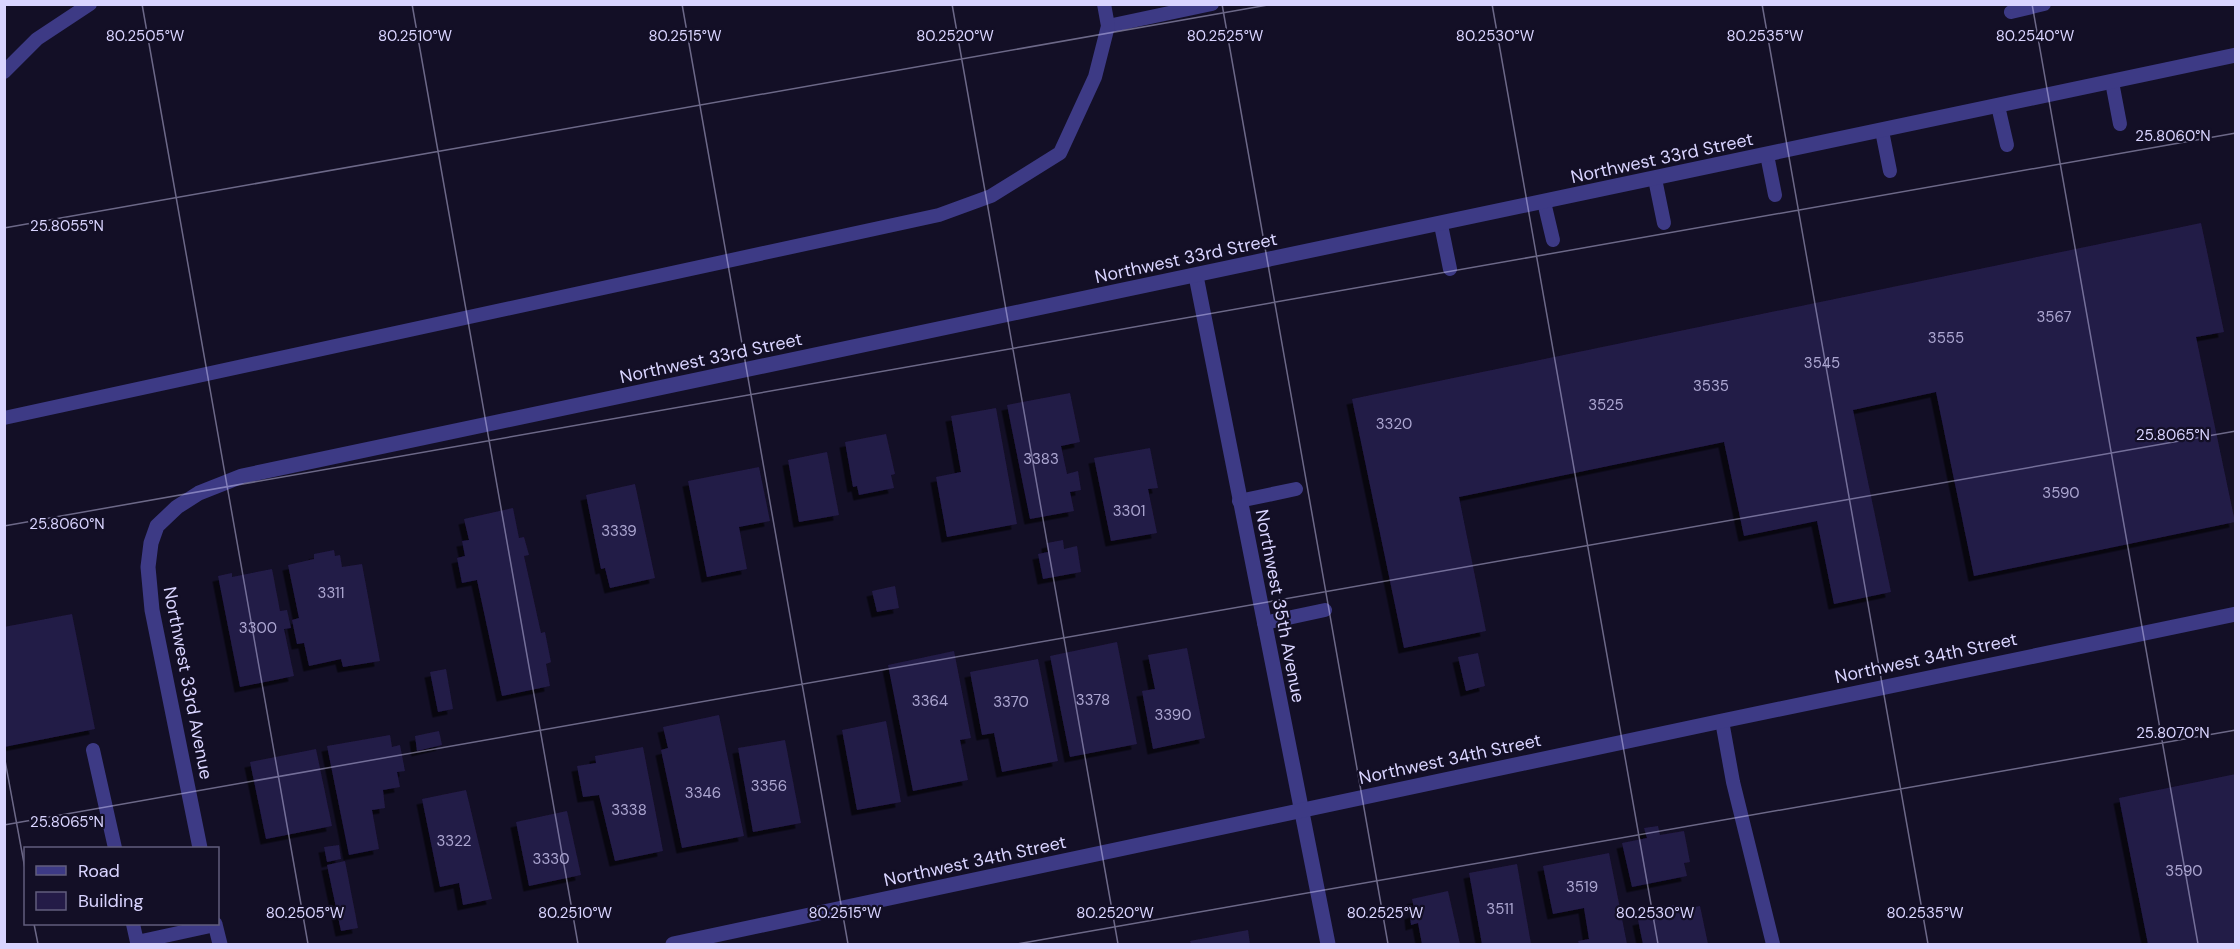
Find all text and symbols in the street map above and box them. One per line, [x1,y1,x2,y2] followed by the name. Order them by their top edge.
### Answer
[106,26,185,46] text: 80.2505°W
[378,26,453,46] text: 80.2510°W
[648,26,722,46] text: 80.2515°W
[916,26,994,46] text: 80.2520°W
[1187,26,1264,46] text: 80.2525°W
[1456,26,1535,46] text: 80.2530°W
[1726,26,1804,46] text: 80.2535°W
[1996,26,2075,46] text: 80.2540°W
[2135,126,2211,146] text: 25.8060°N
[1569,127,1755,189] street label: Northwest 33rd Street
[30,216,104,236] text: 25.8055°N
[1093,227,1279,289] street label: Northwest 33rd Street
[2036,307,2072,327] house number: 3567
[618,327,804,389] street label: Northwest 33rd Street
[1928,328,1964,348] house number: 3555
[1804,353,1840,373] house number: 3545
[1693,376,1729,396] house number: 3535
[1588,395,1624,415] house number: 3525
[1376,414,1412,434] house number: 3320
[2136,425,2210,445] text: 25.8065°N
[1023,449,1059,469] house number: 3383
[2042,483,2080,503] house number: 3590
[1113,501,1145,521] house number: 3301
[1249,507,1311,705] street label: Northwest 35th Avenue
[29,514,105,534] text: 25.8060°N
[601,521,637,541] house number: 3339
[318,583,344,603] house number: 3311
[158,584,218,782] street label: Northwest 33rd Avenue
[239,618,277,638] house number: 3300
[1833,627,2019,689] street label: Northwest 34th Street
[1076,690,1110,710] house number: 3378
[912,691,948,711] house number: 3364
[993,692,1029,712] house number: 3370
[1155,705,1191,725] house number: 3390
[2136,723,2210,743] text: 25.8070°N
[1357,728,1543,790] street label: Northwest 34th Street
[751,776,787,796] house number: 3356
[685,783,721,803] house number: 3346
[611,800,647,820] house number: 3338
[30,812,104,832] text: 25.8065°N
[882,830,1068,892] street label: Northwest 34th Street
[436,831,472,851] house number: 3322
[24,847,219,925] legend
[533,849,569,869] house number: 3330
[78,859,120,883] text: Road
[2165,861,2203,881] house number: 3590
[1566,877,1598,897] house number: 3519
[78,889,143,913] text: Building
[1486,899,1514,919] house number: 3511
[266,903,345,923] text: 80.2505°W
[538,903,613,923] text: 80.2510°W
[808,903,882,923] text: 80.2515°W
[1076,903,1154,923] text: 80.2520°W
[1347,903,1424,923] text: 80.2525°W
[1616,903,1695,923] text: 80.2530°W
[1886,903,1964,923] text: 80.2535°W

